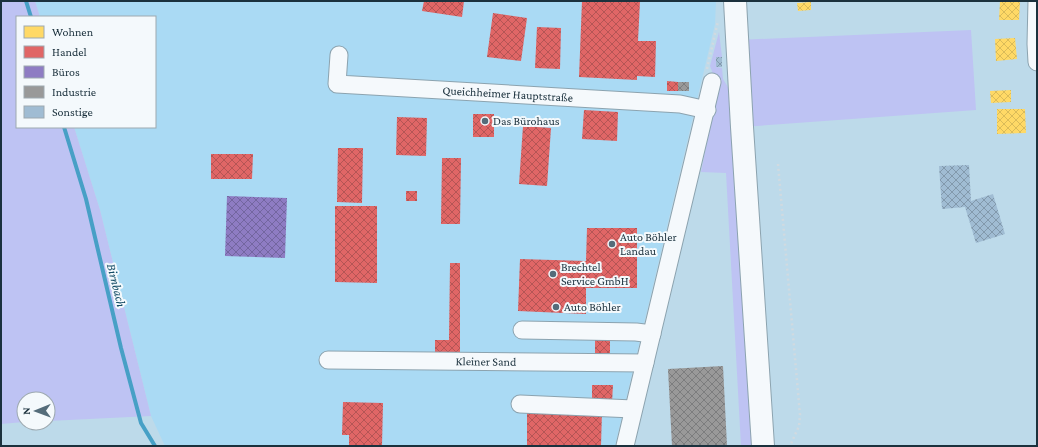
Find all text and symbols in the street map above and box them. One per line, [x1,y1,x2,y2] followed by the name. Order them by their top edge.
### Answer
[16,16,156,128] legend
[52,25,94,39] text: Wohnen
[52,45,87,59] text: Handel
[52,65,80,79] text: Büros
[442,83,573,105] street label: Queichheimer Hauptstraße
[52,85,96,99] text: Industrie
[52,105,93,119] text: Sonstige
[493,114,560,128] place label: Das Bürohaus
[480,116,490,126] marker: Das Bürohaus
[620,230,678,258] place label: Auto Böhler Landau
[607,239,617,249] marker: Auto Böhler Landau
[561,260,629,288] place label: Brechtel Service GmbH
[104,262,129,308] water label: Birnbach
[548,269,558,279] marker: Brechtel Service GmbH
[564,300,622,314] place label: Auto Böhler
[551,302,561,312] marker: Auto Böhler
[456,354,517,369] street label: Kleiner Sand
[16,391,56,431] north arrow
[20,407,32,415] text: N

